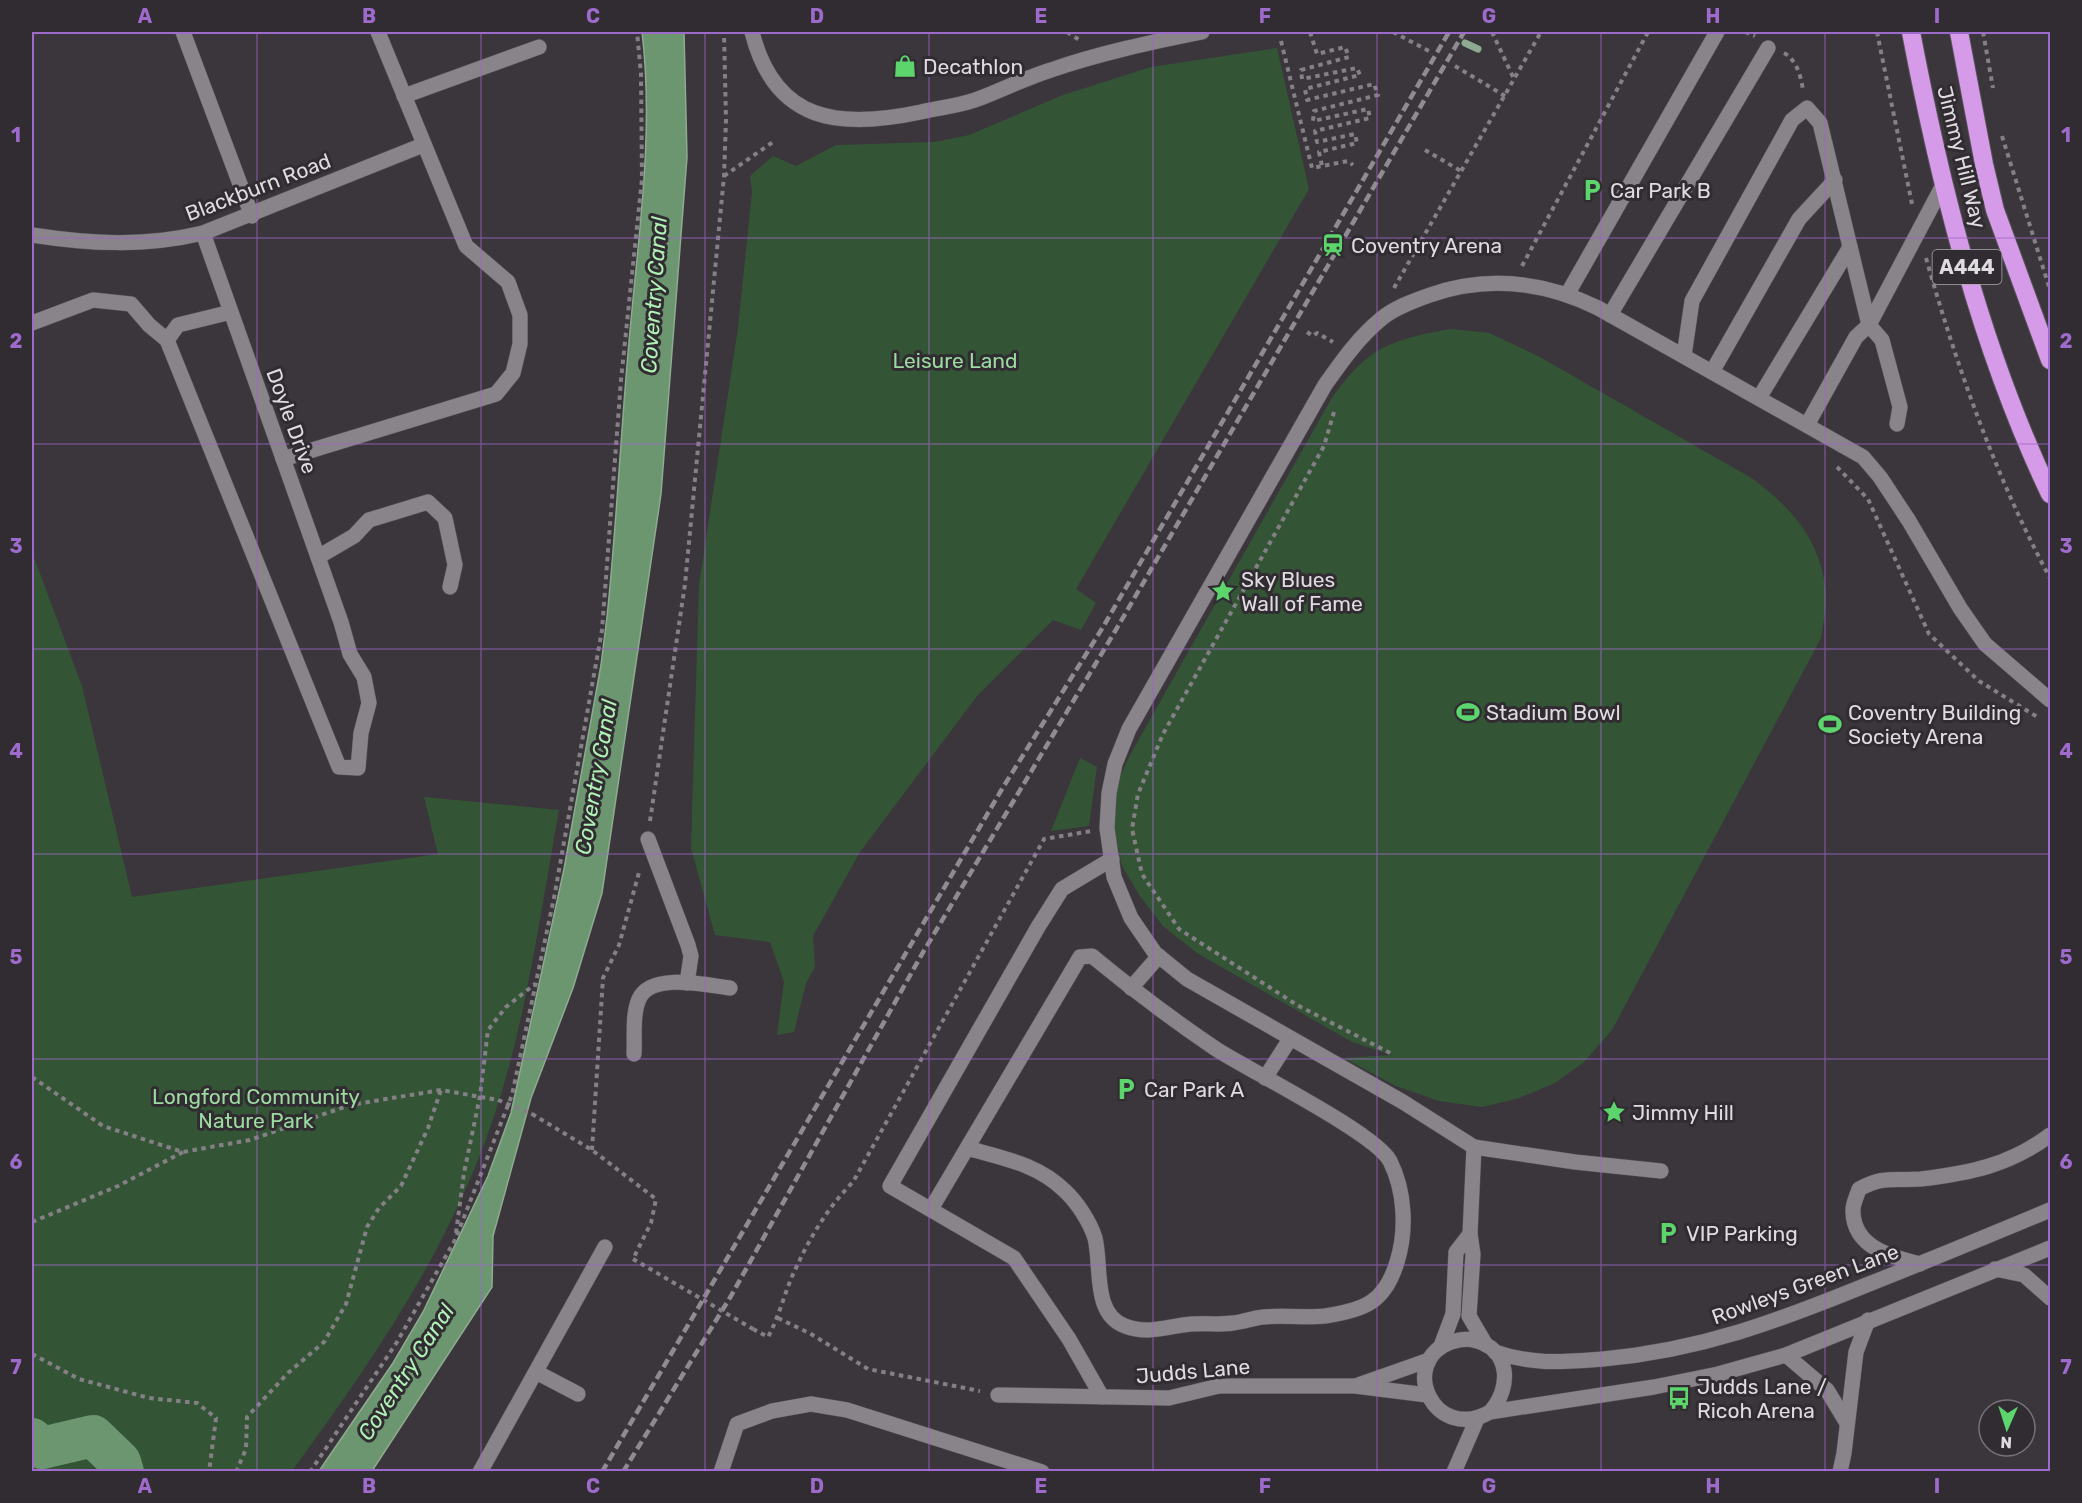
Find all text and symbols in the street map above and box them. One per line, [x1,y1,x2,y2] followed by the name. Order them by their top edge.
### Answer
[138,4,153,28] text: A
[362,4,376,28] text: B
[586,4,600,28] text: C
[810,4,824,28] text: D
[1035,4,1047,28] text: E
[1259,4,1271,28] text: F
[1482,4,1496,28] text: G
[1706,4,1720,28] text: H
[1934,4,1940,28] text: I
[892,53,918,79] shop icon: Decathlon
[923,54,1023,79] place label: Decathlon
[1932,83,1992,231] street label: Jimmy Hill Way
[11,123,21,147] text: 1
[2061,123,2071,147] text: 1
[182,148,334,226] street label: Blackburn Road
[1579,177,1605,203] parking icon: Car Park B
[1610,178,1711,203] place label: Car Park B
[635,215,673,374] water label: Coventry Canal
[1320,232,1346,258] station icon: Coventry Arena
[1351,233,1502,258] place label: Coventry Arena
[1932,250,2002,284] road number: A444
[10,329,23,353] text: 2
[2060,329,2073,353] text: 2
[892,348,1018,373] park label: Leisure Land
[261,365,323,477] street label: Doyle Drive
[9,534,23,558] text: 3
[2059,534,2073,558] text: 3
[1241,567,1363,616] place label: Sky Blues Wall of Fame
[1210,578,1236,604] place icon: Sky Blues Wall of Fame
[569,697,623,857] water label: Coventry Canal
[1455,699,1481,725] sports icon: Stadium Bowl
[1486,700,1621,725] place label: Stadium Bowl
[1848,700,2021,749] place label: Coventry Building Society Arena
[1817,711,1843,737] sports icon: Coventry Building Society Arena
[9,739,23,763] text: 4
[2059,739,2073,763] text: 4
[10,945,23,969] text: 5
[2060,945,2073,969] text: 5
[1113,1076,1139,1102] parking icon: Car Park A
[1144,1077,1244,1102] place label: Car Park A
[152,1084,360,1133] park label: Longford Community Nature Park
[1601,1099,1627,1125] place icon: Jimmy Hill
[1632,1100,1734,1125] place label: Jimmy Hill
[9,1150,23,1174] text: 6
[2059,1150,2073,1174] text: 6
[1655,1220,1681,1246] parking icon: VIP Parking
[1686,1221,1798,1246] place label: VIP Parking
[1708,1239,1902,1329] street label: Rowleys Green Lane
[352,1298,460,1445] water label: Coventry Canal
[1135,1354,1251,1388] street label: Judds Lane
[10,1355,22,1379] text: 7
[2060,1355,2072,1379] text: 7
[1697,1374,1827,1423] place label: Judds Lane / Ricoh Arena
[1666,1385,1692,1411] bus stop icon: Judds Lane / Ricoh Arena
[1977,1398,2037,1458] north arrow
[2000,1433,2012,1452] text: N
[138,1474,153,1498] text: A
[362,1474,376,1498] text: B
[586,1474,600,1498] text: C
[810,1474,824,1498] text: D
[1035,1474,1047,1498] text: E
[1259,1474,1271,1498] text: F
[1482,1474,1496,1498] text: G
[1706,1474,1720,1498] text: H
[1934,1474,1940,1498] text: I

